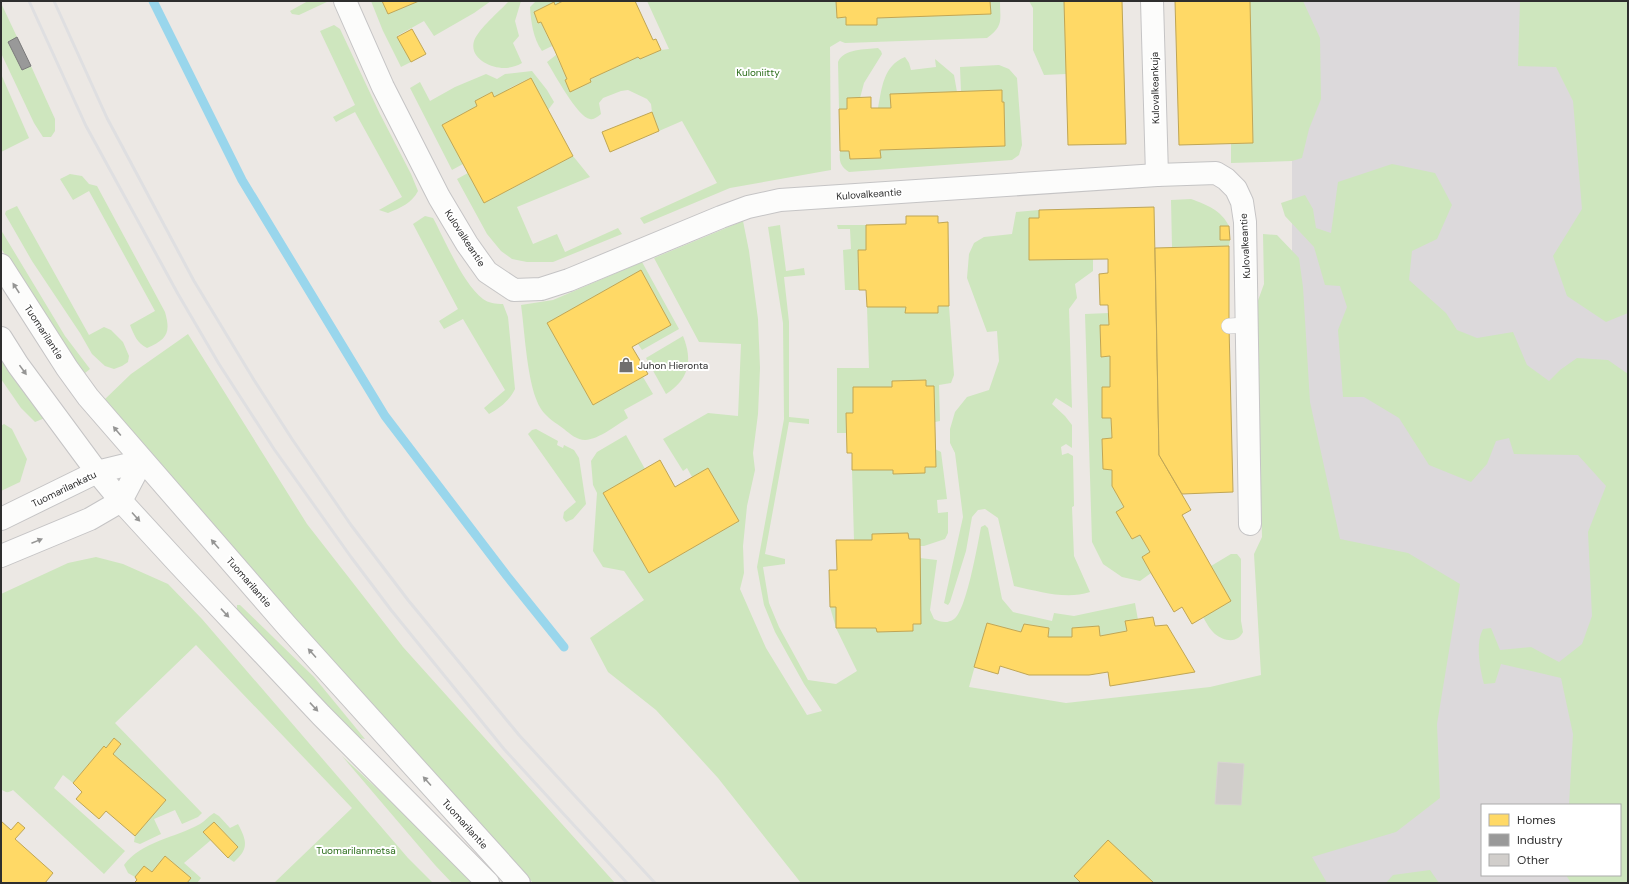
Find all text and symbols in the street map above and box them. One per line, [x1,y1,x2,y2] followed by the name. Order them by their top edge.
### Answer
[1148,52,1162,124] street label: Kulovalkeankuja
[736,66,780,79] park label: Kuloniitty
[836,185,902,203] street label: Kulovalkeantie
[442,207,488,269] street label: Kulovalkeantie
[1237,213,1253,279] street label: Kulovalkeantie
[12,282,19,294] one-way arrow
[21,302,67,362] street label: Tuomarilantie
[617,356,635,374] shop icon: Juhon Hieronta
[638,359,708,372] place label: Juhon Hieronta
[19,365,27,376] one-way arrow
[112,426,121,436] one-way arrow
[29,468,99,510] street label: Tuomarilankatu
[132,512,141,523] one-way arrow
[32,538,44,544] one-way arrow
[211,539,220,549] one-way arrow
[224,554,275,610] street label: Tuomarilantie
[220,608,230,618] one-way arrow
[308,649,317,658] one-way arrow
[309,702,319,712] one-way arrow
[422,776,431,787] one-way arrow
[439,796,491,852] street label: Tuomarilantie
[1481,804,1621,876] legend
[1517,812,1556,828] text: Homes
[1517,832,1563,848] text: Industry
[316,844,396,857] park label: Tuomarilanmetsä
[1517,852,1550,868] text: Other

